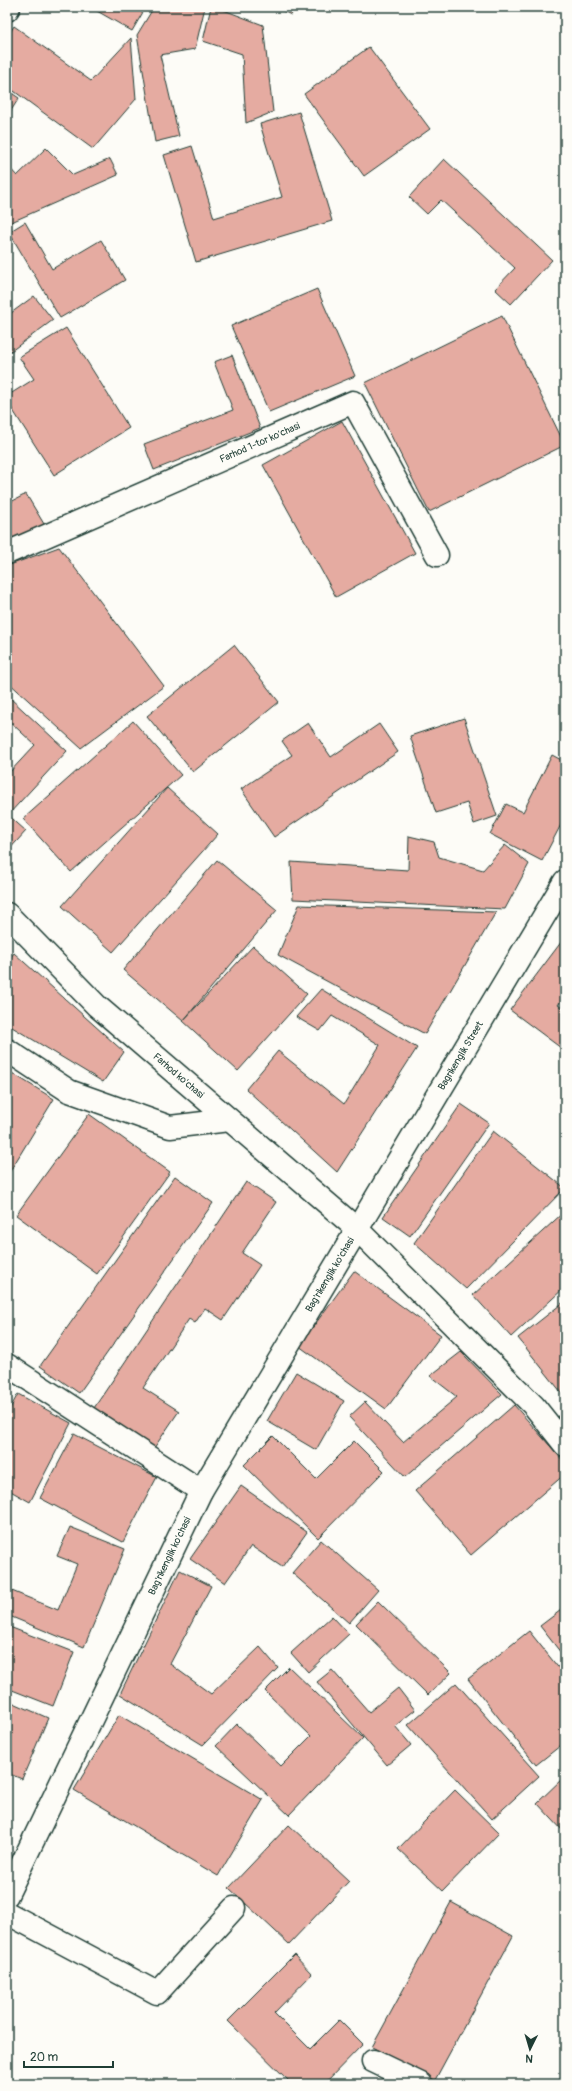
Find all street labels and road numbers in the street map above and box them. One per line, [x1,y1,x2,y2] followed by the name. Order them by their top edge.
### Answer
[218,420,302,465] street label: Farhod 1-tor ko'chasi
[436,1018,486,1092] street label: Bagrikenglik Street
[151,1051,206,1101] street label: Farhod ko'chasi
[303,1235,357,1314] street label: Bag'rikenglik ko'chasi
[146,1515,194,1597] street label: Bag'rikenglik ko'chasi

